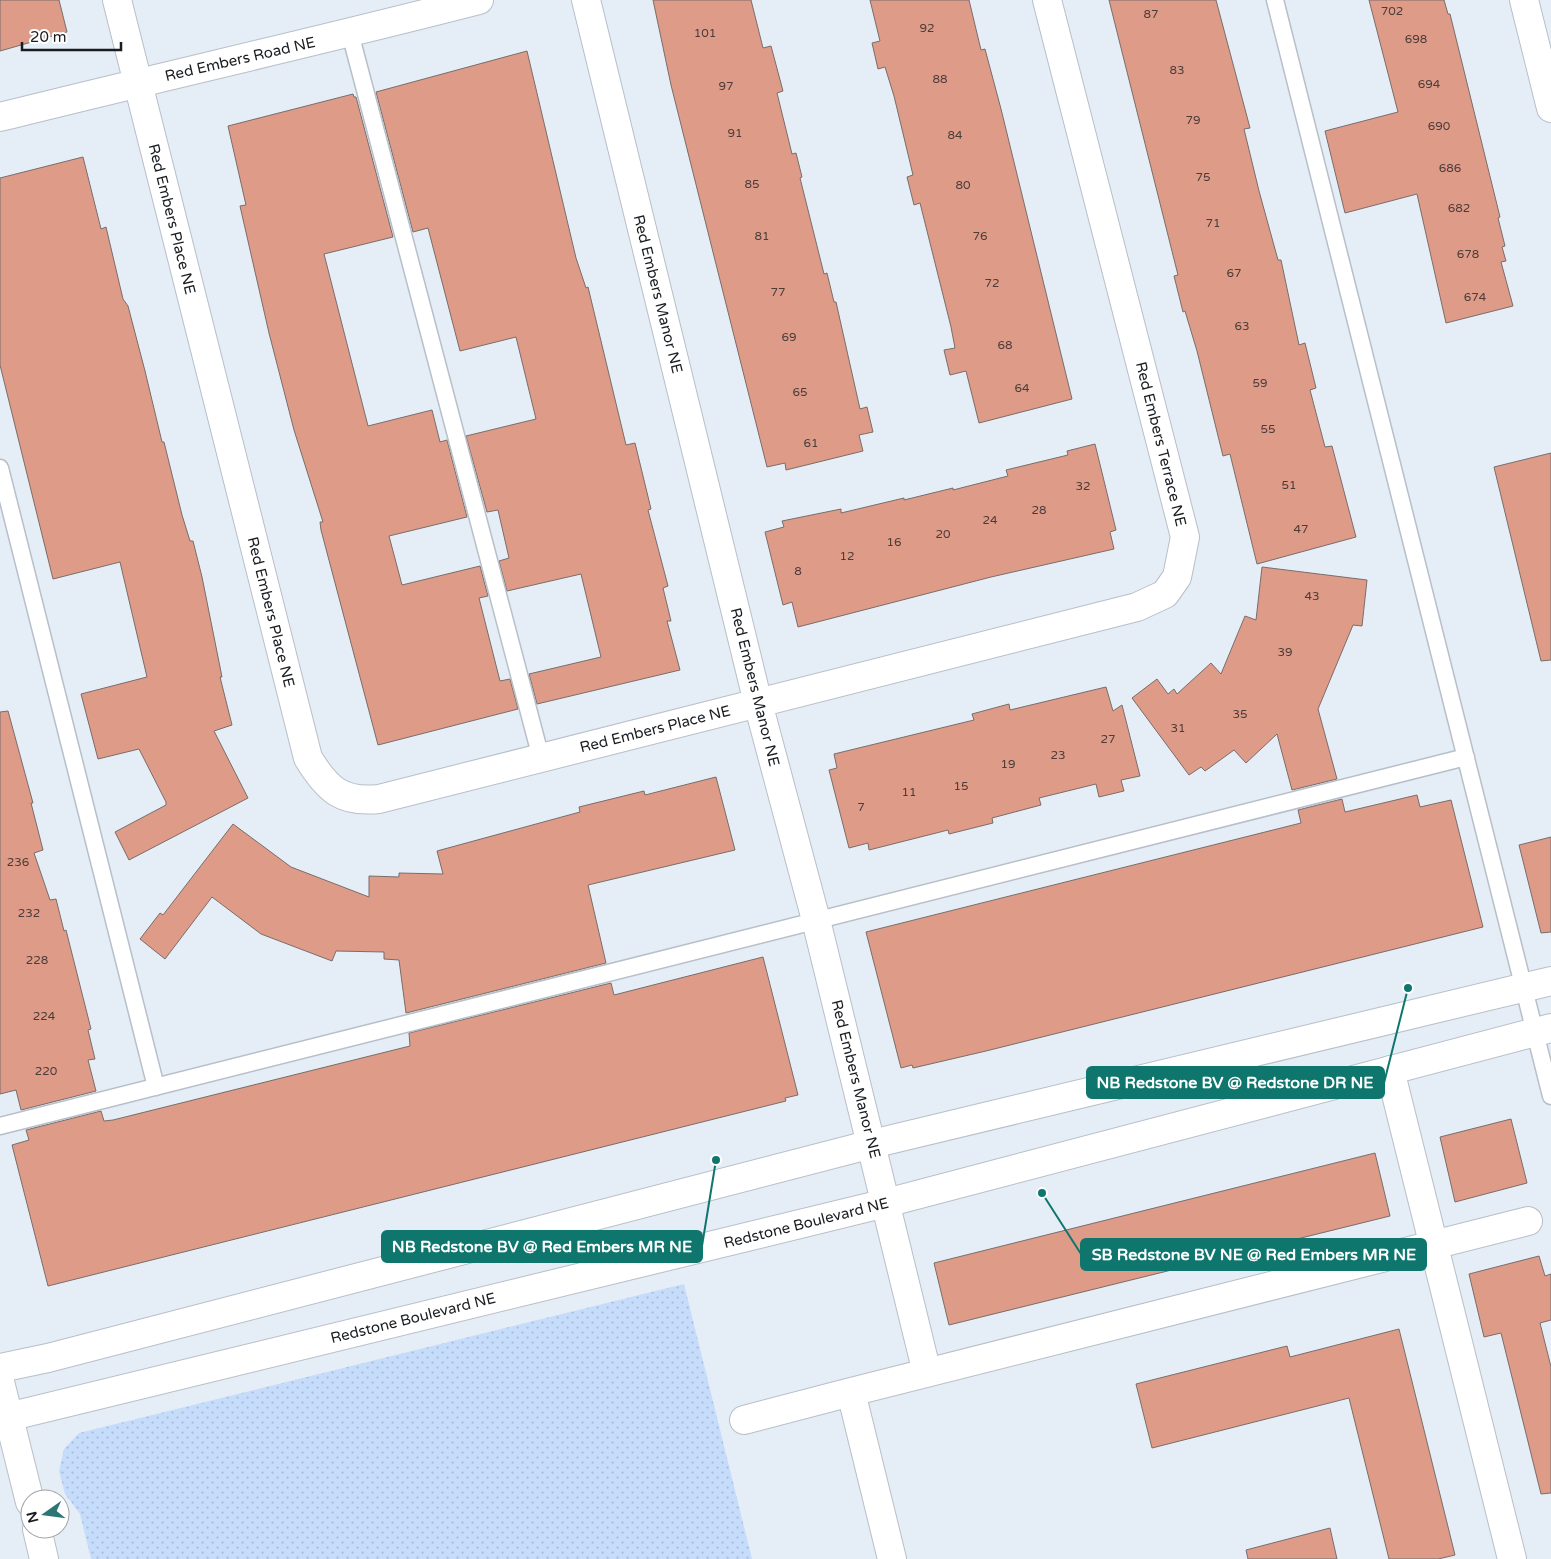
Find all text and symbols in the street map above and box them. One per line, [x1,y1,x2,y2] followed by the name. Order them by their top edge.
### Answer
[1381,4,1403,18] house number: 702
[1143,7,1159,21] house number: 87
[22,20,121,52] scale bar
[919,21,935,35] house number: 92
[694,26,716,40] house number: 101
[30,28,67,46] text: 20 m
[1405,32,1427,46] house number: 698
[163,33,317,85] street label: Red Embers Road NE
[1169,63,1185,77] house number: 83
[932,72,948,86] house number: 88
[1418,77,1441,91] house number: 694
[718,79,734,93] house number: 97
[1185,113,1201,127] house number: 79
[1428,119,1451,133] house number: 690
[727,126,743,140] house number: 91
[947,128,963,142] house number: 84
[145,142,199,296] street label: Red Embers Place NE
[1439,161,1461,175] house number: 686
[1195,170,1211,184] house number: 75
[744,177,760,191] house number: 85
[955,178,971,192] house number: 80
[1448,201,1470,215] house number: 682
[630,213,686,375] street label: Red Embers Manor NE
[1205,216,1221,230] house number: 71
[754,229,770,243] house number: 81
[972,229,988,243] house number: 76
[1457,247,1479,261] house number: 678
[1226,266,1242,280] house number: 67
[984,276,1000,290] house number: 72
[770,285,786,299] house number: 77
[1464,290,1487,304] house number: 674
[1234,319,1250,333] house number: 63
[781,330,797,344] house number: 69
[997,338,1013,352] house number: 68
[1132,360,1190,528] street label: Red Embers Terrace NE
[1252,376,1268,390] house number: 59
[1014,381,1030,395] house number: 64
[792,385,808,399] house number: 65
[1260,422,1276,436] house number: 55
[803,436,819,450] house number: 61
[1281,478,1297,492] house number: 51
[1075,479,1091,493] house number: 32
[1031,503,1047,517] house number: 28
[982,513,998,527] house number: 24
[1293,522,1309,536] house number: 47
[935,527,951,541] house number: 20
[244,535,298,689] street label: Red Embers Place NE
[886,535,902,549] house number: 16
[839,549,855,563] house number: 12
[794,564,802,578] house number: 8
[1304,589,1320,603] house number: 43
[727,606,783,768] street label: Red Embers Manor NE
[1277,645,1293,659] house number: 39
[578,702,732,756] street label: Red Embers Place NE
[1232,707,1248,721] house number: 35
[1170,721,1186,735] house number: 31
[1100,732,1116,746] house number: 27
[1050,748,1066,762] house number: 23
[1000,757,1016,771] house number: 19
[953,779,969,793] house number: 15
[901,785,917,799] house number: 11
[857,800,865,814] house number: 7
[7,855,29,869] house number: 236
[18,906,40,920] house number: 232
[26,953,48,967] house number: 228
[828,998,884,1160] street label: Red Embers Manor NE
[33,1009,56,1023] house number: 224
[35,1064,58,1078] house number: 220
[1087,1067,1384,1098] callout: NB Redstone BV @ Redstone DR NE
[1096,1073,1374,1093] text: NB Redstone BV @ Redstone DR NE
[722,1194,890,1252] street label: Redstone Boulevard NE
[382,1231,702,1262] callout: NB Redstone BV @ Red Embers MR NE
[392,1237,692,1257] text: NB Redstone BV @ Red Embers MR NE
[1081,1239,1426,1270] callout: SB Redstone BV NE @ Red Embers MR NE
[1092,1245,1416,1265] text: SB Redstone BV NE @ Red Embers MR NE
[329,1289,497,1347] street label: Redstone Boulevard NE
[20,1489,70,1539] north arrow
[23,1510,42,1525] text: N

